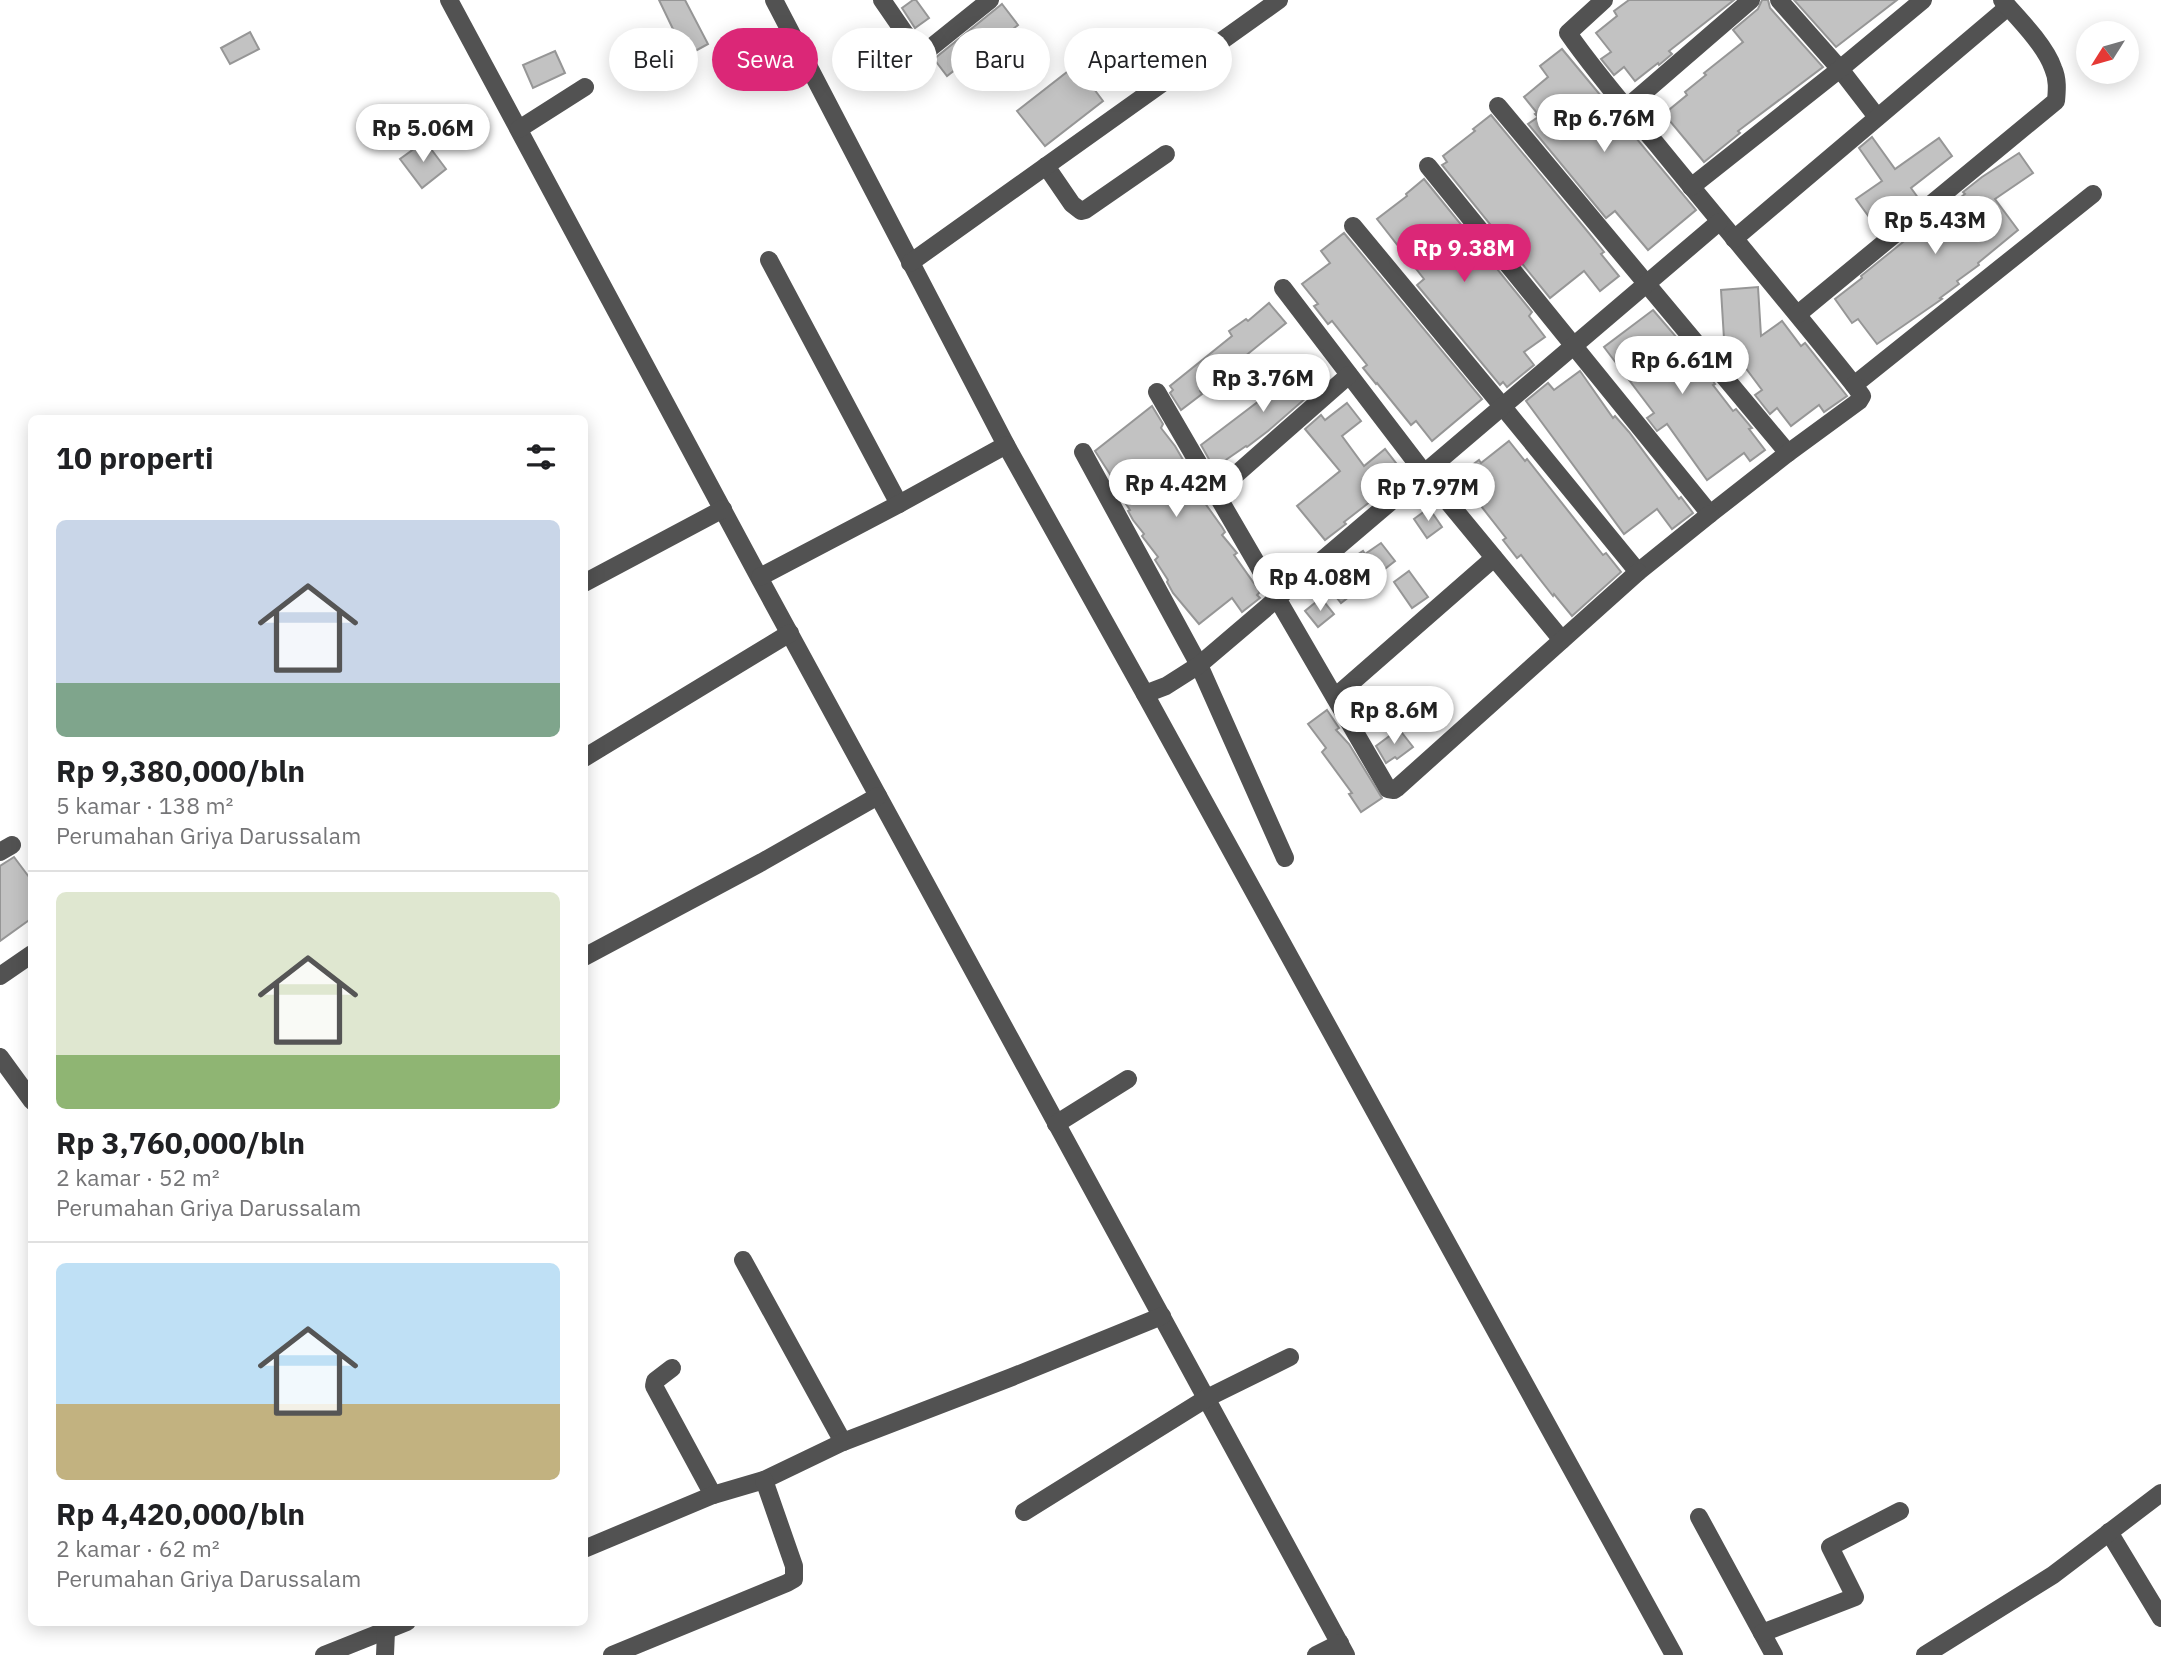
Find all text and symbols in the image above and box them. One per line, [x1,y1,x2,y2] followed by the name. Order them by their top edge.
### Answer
[2076,21,2138,84] north arrow
[2076,21,2139,84] map controls
[609,28,698,91] chip: Beli
[712,28,818,91] chip: Sewa
[832,28,937,91] chip: Filter
[951,28,1050,91] chip: Baru
[1064,28,1232,91] chip: Apartemen
[1532,94,1676,154] pin: Rp 6.76M
[1553,102,1655,132] text: Rp 6.76M
[351,104,495,164] pin: Rp 5.06M
[372,112,474,142] text: Rp 5.06M
[1863,196,2007,256] pin: Rp 5.43M
[1884,204,1986,234] text: Rp 5.43M
[1392,224,1536,284] pin: Rp 9.38M
[1413,232,1515,262] text: Rp 9.38M
[1610,336,1754,396] pin: Rp 6.61M
[1631,344,1733,374] text: Rp 6.61M
[1191,354,1335,414] pin: Rp 3.76M
[1212,362,1314,392] text: Rp 3.76M
[56,438,214,477] text: 10 properti
[522,438,560,476] icon: filters
[1104,460,1248,519] pin: Rp 4.42M
[1356,463,1500,523] pin: Rp 7.97M
[1125,467,1227,497] text: Rp 4.42M
[1377,471,1479,501] text: Rp 7.97M
[1248,554,1392,613] pin: Rp 4.08M
[1269,561,1371,591] text: Rp 4.08M
[245,565,371,691] icon: home
[1329,686,1459,746] pin: Rp 8.6M
[1350,694,1438,724] text: Rp 8.6M
[56,751,305,790] text: Rp 9,380,000/bln
[56,790,234,820] text: 5 kamar · 138 m²
[56,820,361,850] text: Perumahan Griya Darussalam
[245,937,371,1063] icon: home
[56,1123,305,1162] text: Rp 3,760,000/bln
[56,1162,220,1192] text: 2 kamar · 52 m²
[56,1192,361,1222] text: Perumahan Griya Darussalam
[245,1308,371,1434] icon: home
[56,1494,305,1533] text: Rp 4,420,000/bln
[56,1533,220,1563] text: 2 kamar · 62 m²
[56,1563,361,1593] text: Perumahan Griya Darussalam

